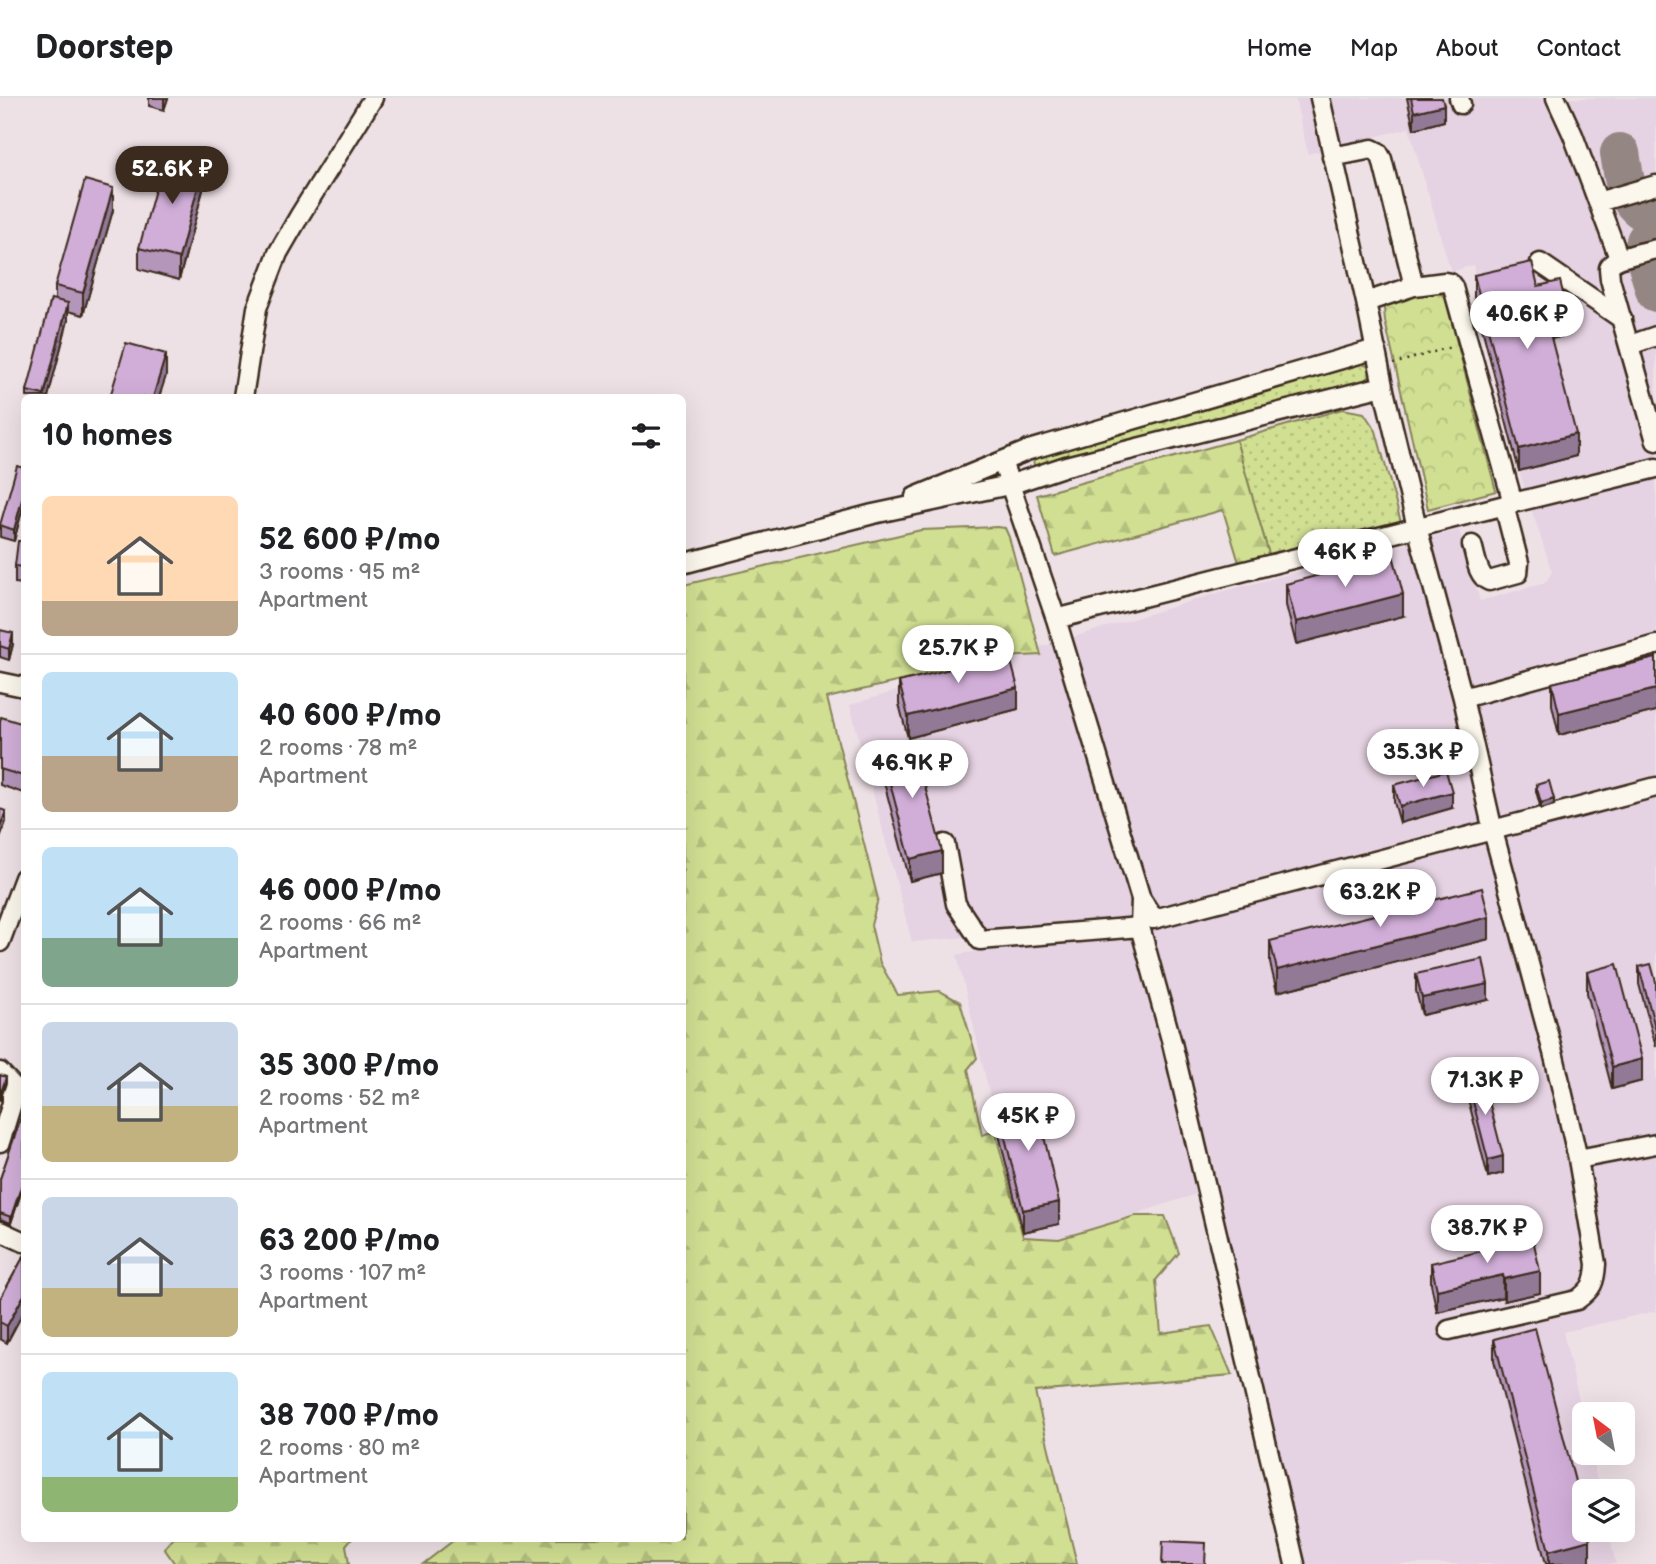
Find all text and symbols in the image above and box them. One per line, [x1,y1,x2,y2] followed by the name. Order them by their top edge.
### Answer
[35,28,173,68] text: Doorstep
[1247,34,1312,63] text: Home
[1350,34,1398,63] text: Map
[1436,34,1498,63] text: About
[1536,34,1621,63] text: Contact
[107,146,237,206] pin: 52.6K ₽
[131,155,213,183] text: 52.6K ₽
[1462,292,1592,351] pin: 40.6K ₽
[1486,300,1568,328] text: 40.6K ₽
[627,417,665,455] icon: filters
[42,418,173,454] text: 10 homes
[259,522,440,558] text: 52 600 ₽/mo
[98,524,182,608] icon: home
[1296,530,1394,589] pin: 46K ₽
[1314,538,1376,566] text: 46K ₽
[259,558,420,586] text: 3 rooms · 95 m²
[259,586,368,614] text: Apartment
[893,626,1023,685] pin: 25.7K ₽
[918,634,998,662] text: 25.7K ₽
[259,698,441,734] text: 40 600 ₽/mo
[98,700,182,784] icon: home
[1358,730,1488,789] pin: 35.3K ₽
[259,734,417,762] text: 2 rooms · 78 m²
[1383,738,1463,766] text: 35.3K ₽
[847,740,977,800] pin: 46.9K ₽
[871,749,953,777] text: 46.9K ₽
[259,762,368,790] text: Apartment
[1315,870,1445,929] pin: 63.2K ₽
[259,873,441,909] text: 46 000 ₽/mo
[98,875,182,959] icon: home
[1339,878,1421,906] text: 63.2K ₽
[259,909,421,937] text: 2 rooms · 66 m²
[259,937,368,965] text: Apartment
[259,1048,439,1084] text: 35 300 ₽/mo
[98,1050,182,1134] icon: home
[1420,1058,1550,1117] pin: 71.3K ₽
[1447,1066,1523,1094] text: 71.3K ₽
[259,1084,420,1112] text: 2 rooms · 52 m²
[979,1094,1077,1153] pin: 45K ₽
[997,1102,1059,1130] text: 45K ₽
[259,1112,368,1140] text: Apartment
[1422,1206,1552,1265] pin: 38.7K ₽
[1447,1214,1527,1242] text: 38.7K ₽
[259,1223,440,1259] text: 63 200 ₽/mo
[98,1225,182,1309] icon: home
[259,1259,426,1287] text: 3 rooms · 107 m²
[259,1287,368,1315] text: Apartment
[259,1398,439,1434] text: 38 700 ₽/mo
[98,1400,182,1484] icon: home
[1572,1402,1634,1465] north arrow
[1572,1402,1635,1542] map controls
[259,1434,420,1462] text: 2 rooms · 80 m²
[259,1462,368,1490] text: Apartment
[1572,1479,1635,1542] button: layers

